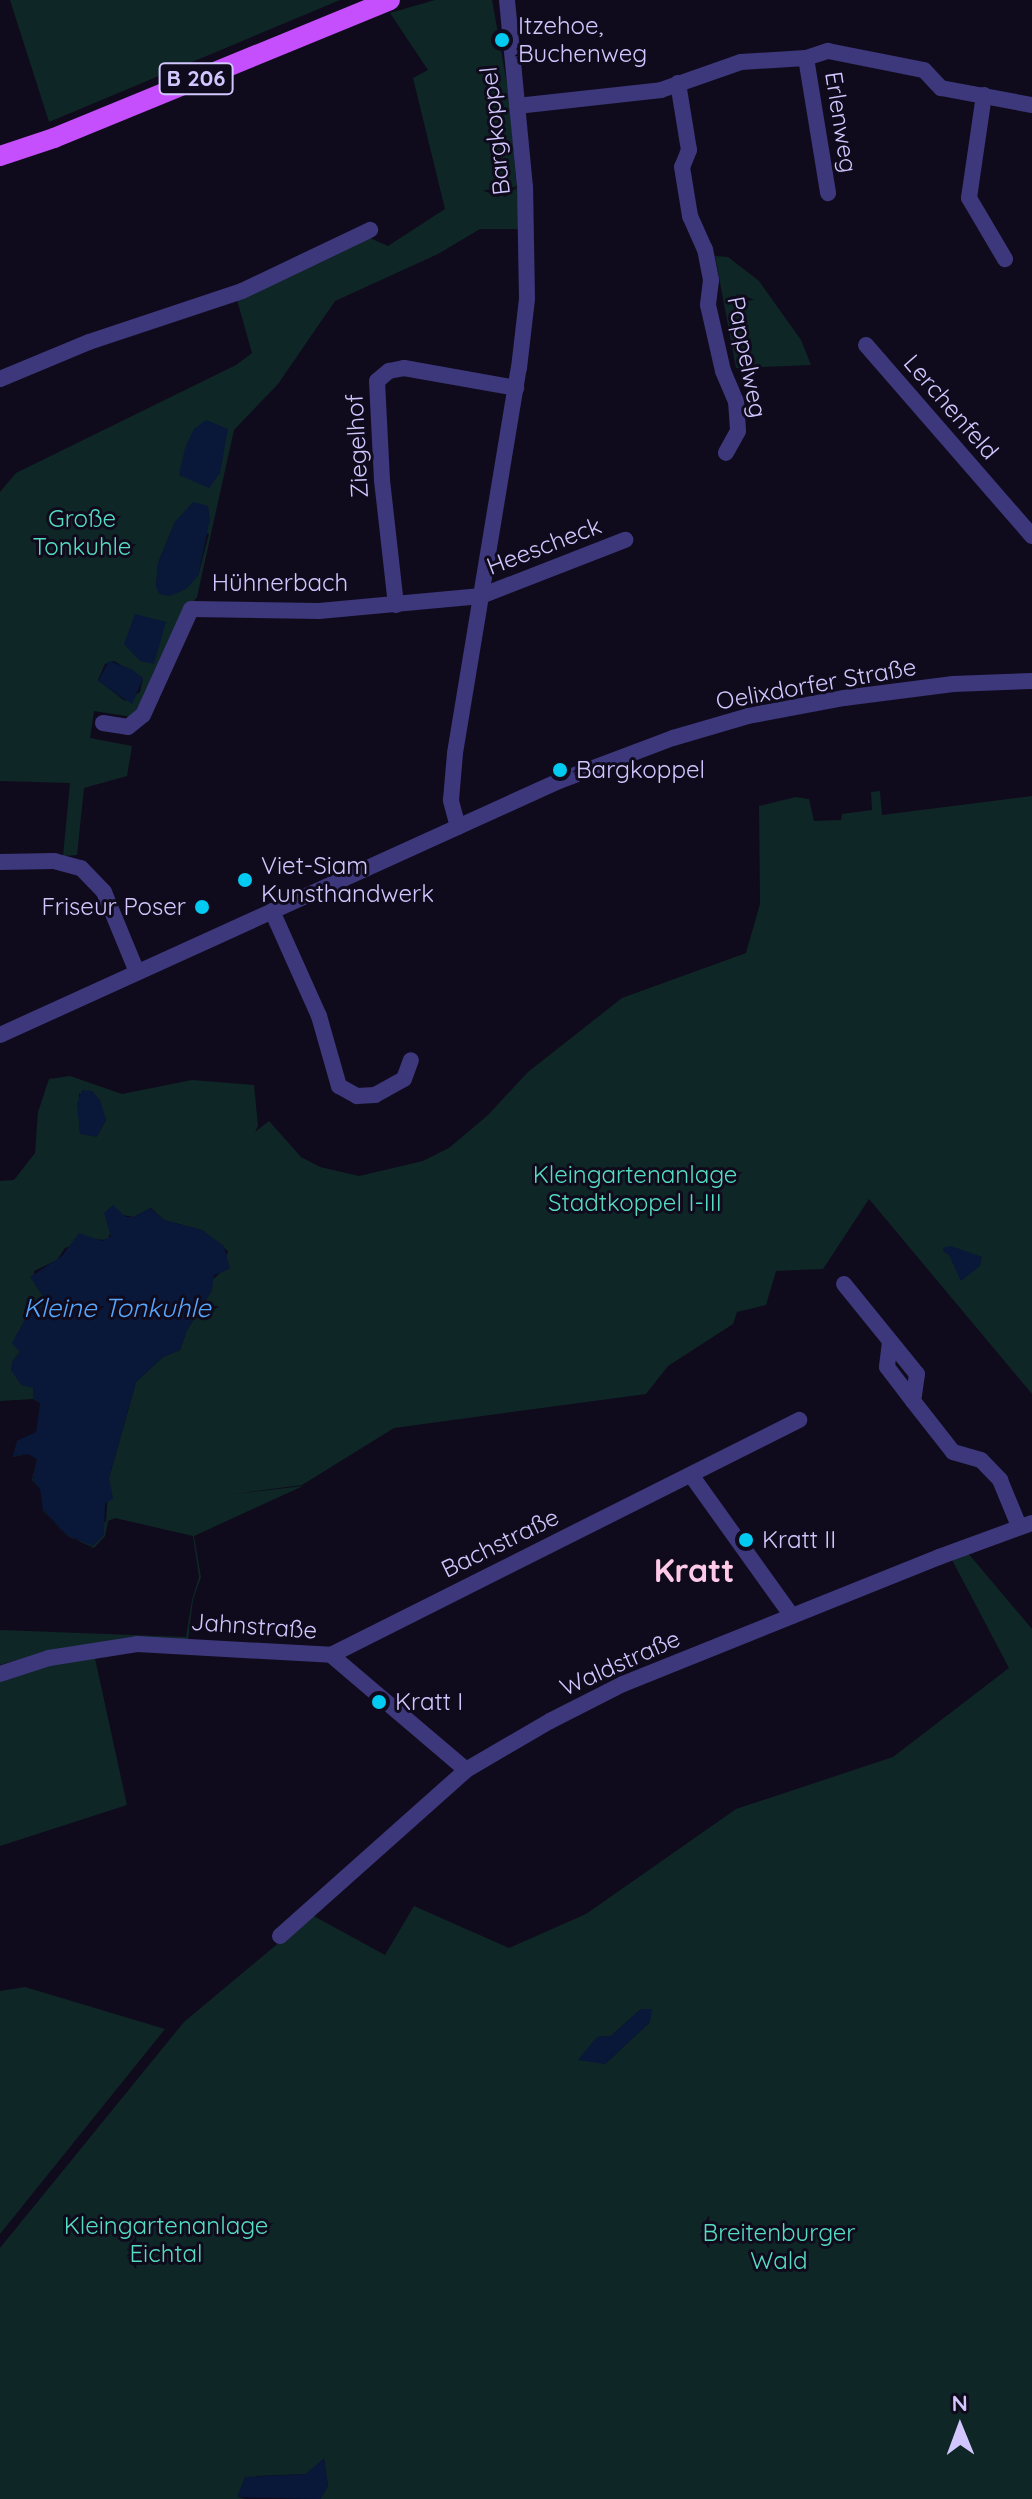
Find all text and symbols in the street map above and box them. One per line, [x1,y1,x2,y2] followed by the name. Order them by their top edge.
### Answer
[518,12,647,68] place label: Itzehoe, Buchenweg
[493,31,511,49] marker: Itzehoe, Buchenweg
[158,61,234,97] road number: B 206
[474,65,516,197] street label: Bargkoppel
[819,69,863,175] street label: Erlenweg
[721,294,773,420] street label: Pappelweg
[898,349,1004,465] street label: Lerchenfeld
[340,393,374,499] street label: Ziegelhof
[33,505,131,561] park label: Große Tonkuhle
[483,511,605,581] street label: Heescheck
[212,569,348,597] street label: Hühnerbach
[714,652,918,716] street label: Oelixdorfer Straße
[576,756,705,784] place label: Bargkoppel
[551,761,569,779] marker: Bargkoppel
[261,852,434,908] place label: Viet-Siam Kunsthandwerk
[236,871,254,889] marker: Viet-Siam Kunsthandwerk
[41,893,186,921] place label: Friseur Poser
[193,898,211,916] marker: Friseur Poser
[533,1161,737,1217] park label: Kleingartenanlage Stadtkoppel I-III
[23,1292,211,1324] water label: Kleine Tonkuhle
[437,1502,563,1584] street label: Bachstraße
[762,1526,836,1554] place label: Kratt II
[737,1531,755,1549] marker: Kratt II
[654,1551,734,1589] district label: Kratt
[190,1607,318,1645] street label: Jahnstraße
[556,1624,684,1702] street label: Waldstraße
[395,1688,463,1716] place label: Kratt I
[370,1693,388,1711] marker: Kratt I
[64,2212,268,2268] park label: Kleingartenanlage Eichtal
[703,2219,855,2275] park label: Breitenburger Wald
[920,2387,1000,2467] north arrow
[951,2389,968,2417] text: N

